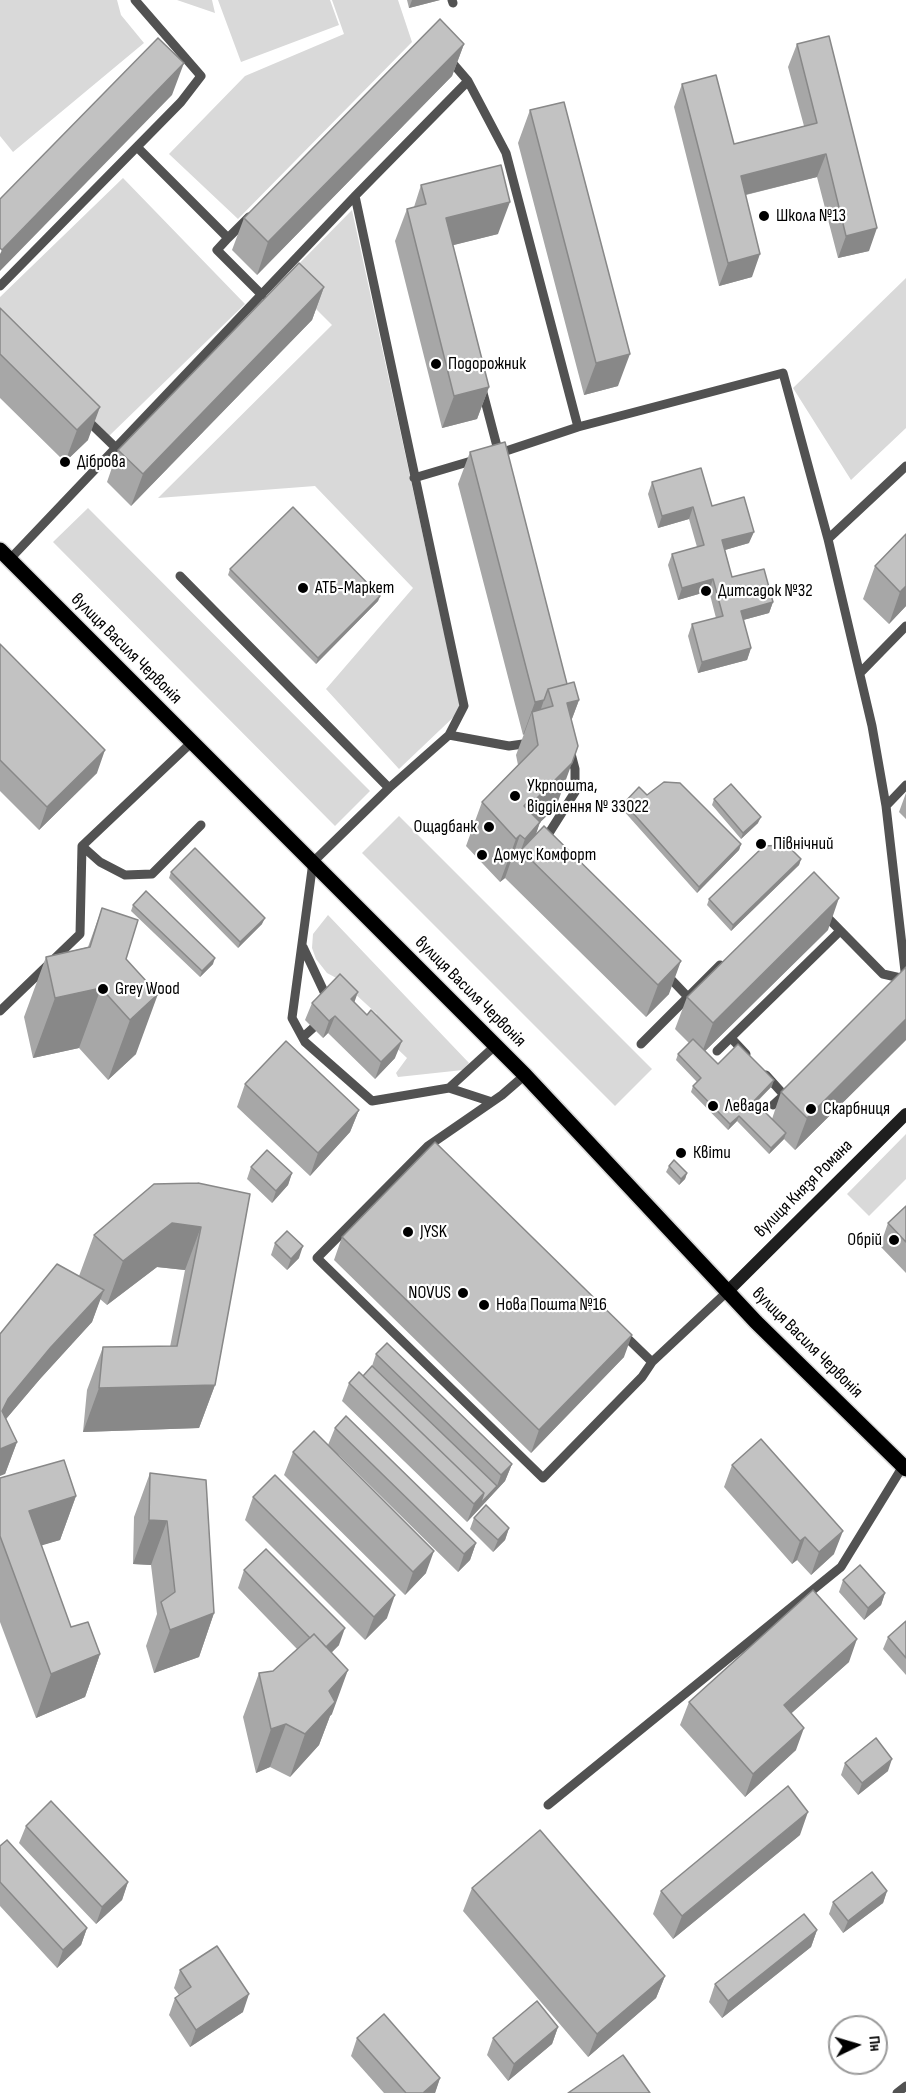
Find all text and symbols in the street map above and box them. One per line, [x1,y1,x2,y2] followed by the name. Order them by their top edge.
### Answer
[776,205,846,227] place label: Школа №13
[757,209,771,223] marker: Школа №13
[448,353,526,375] place label: Подорожник
[429,357,443,371] marker: Подорожник
[77,451,126,473] place label: Діброва
[58,455,72,469] marker: Діброва
[315,577,394,599] place label: АТБ-Маркет
[718,580,813,602] place label: Дитсадок №32
[296,581,310,595] marker: АТБ-Маркет
[699,584,713,598] marker: Дитсадок №32
[66,589,186,709] street label: вулиця Василя Червонія
[527,775,649,818] place label: Укрпошта, відділення № 33022
[508,789,522,803] marker: Укрпошта, відділення № 33022
[414,816,477,838] place label: Ощадбанк
[482,820,496,834] marker: Ощадбанк
[773,833,834,855] place label: Північний
[754,837,768,851] marker: Північний
[494,844,596,866] place label: Домус Комфорт
[475,848,489,862] marker: Домус Комфорт
[410,932,530,1052] street label: вулиця Василя Червонія
[115,978,180,1000] place label: Grey Wood
[96,982,110,996] marker: Grey Wood
[725,1095,769,1117] place label: Левада
[823,1098,890,1120] place label: Скарбниця
[706,1099,720,1113] marker: Левада
[804,1102,818,1116] marker: Скарбниця
[750,1135,858,1243] street label: вулиця Князя Романа
[693,1142,731,1164] place label: Квiти
[674,1146,688,1160] marker: Квiти
[420,1221,447,1243] place label: JYSK
[401,1225,415,1239] marker: JYSK
[847,1229,882,1251] place label: Обрій
[887,1233,901,1247] marker: Обрій
[408,1282,451,1304] place label: NOVUS
[747,1283,867,1403] street label: вулиця Василя Червонія
[456,1286,470,1300] marker: NOVUS
[496,1294,607,1316] place label: Нова Пошта №16
[477,1298,491,1312] marker: Нова Пошта №16
[828,2015,888,2075] north arrow
[864,2035,885,2052] text: Пн

